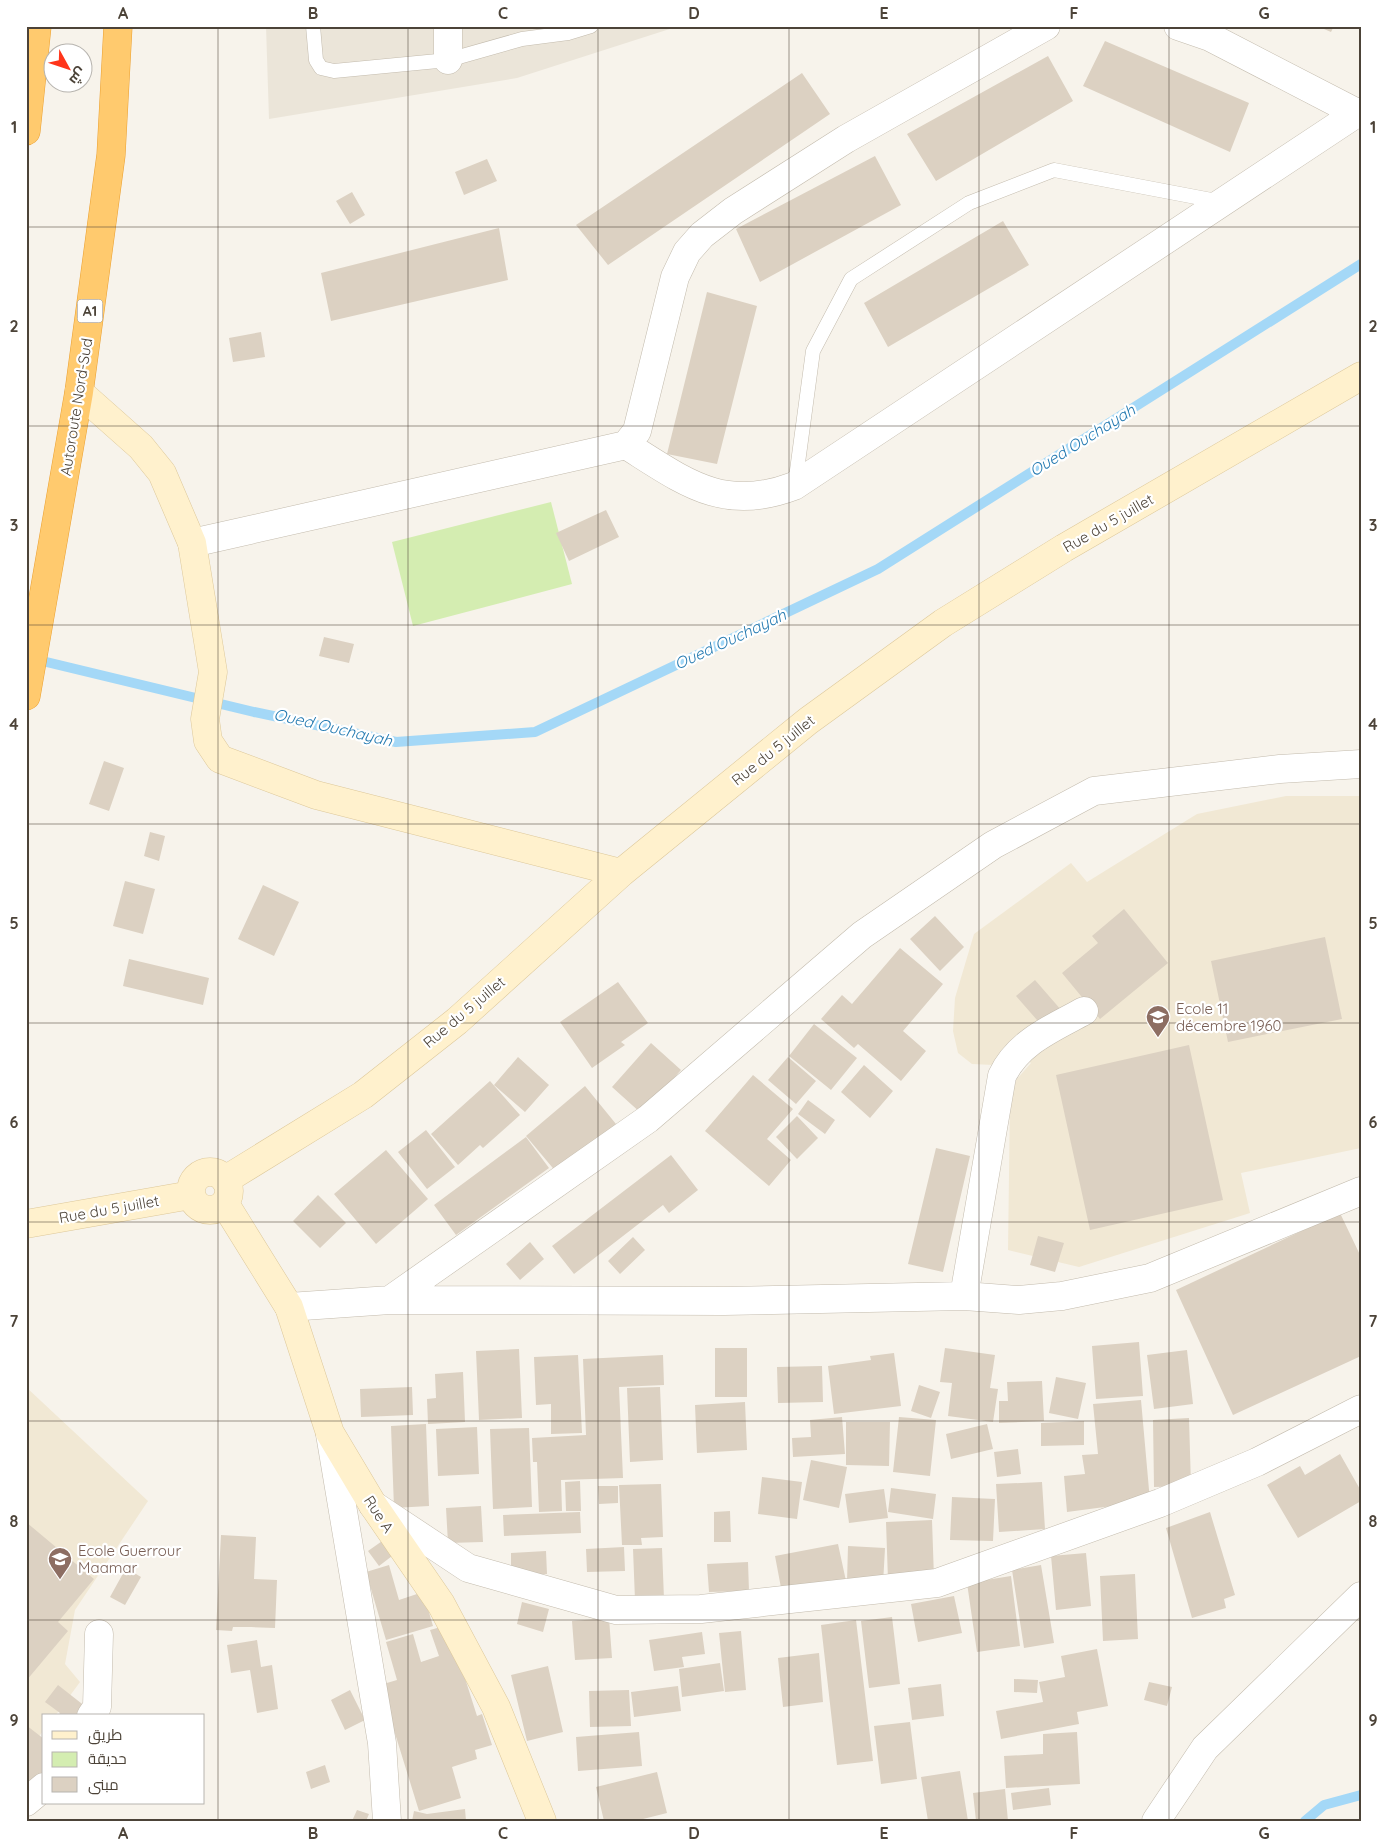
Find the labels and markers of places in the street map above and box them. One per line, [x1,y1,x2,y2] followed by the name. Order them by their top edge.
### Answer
[1176,999,1282,1035] place label: Ecole 11 décembre 1960
[1145,1004,1171,1038] school or university icon: Ecole 11 décembre 1960
[78,1541,181,1577] place label: Ecole Guerrour Maamar
[47,1546,73,1580] school or university icon: Ecole Guerrour Maamar

